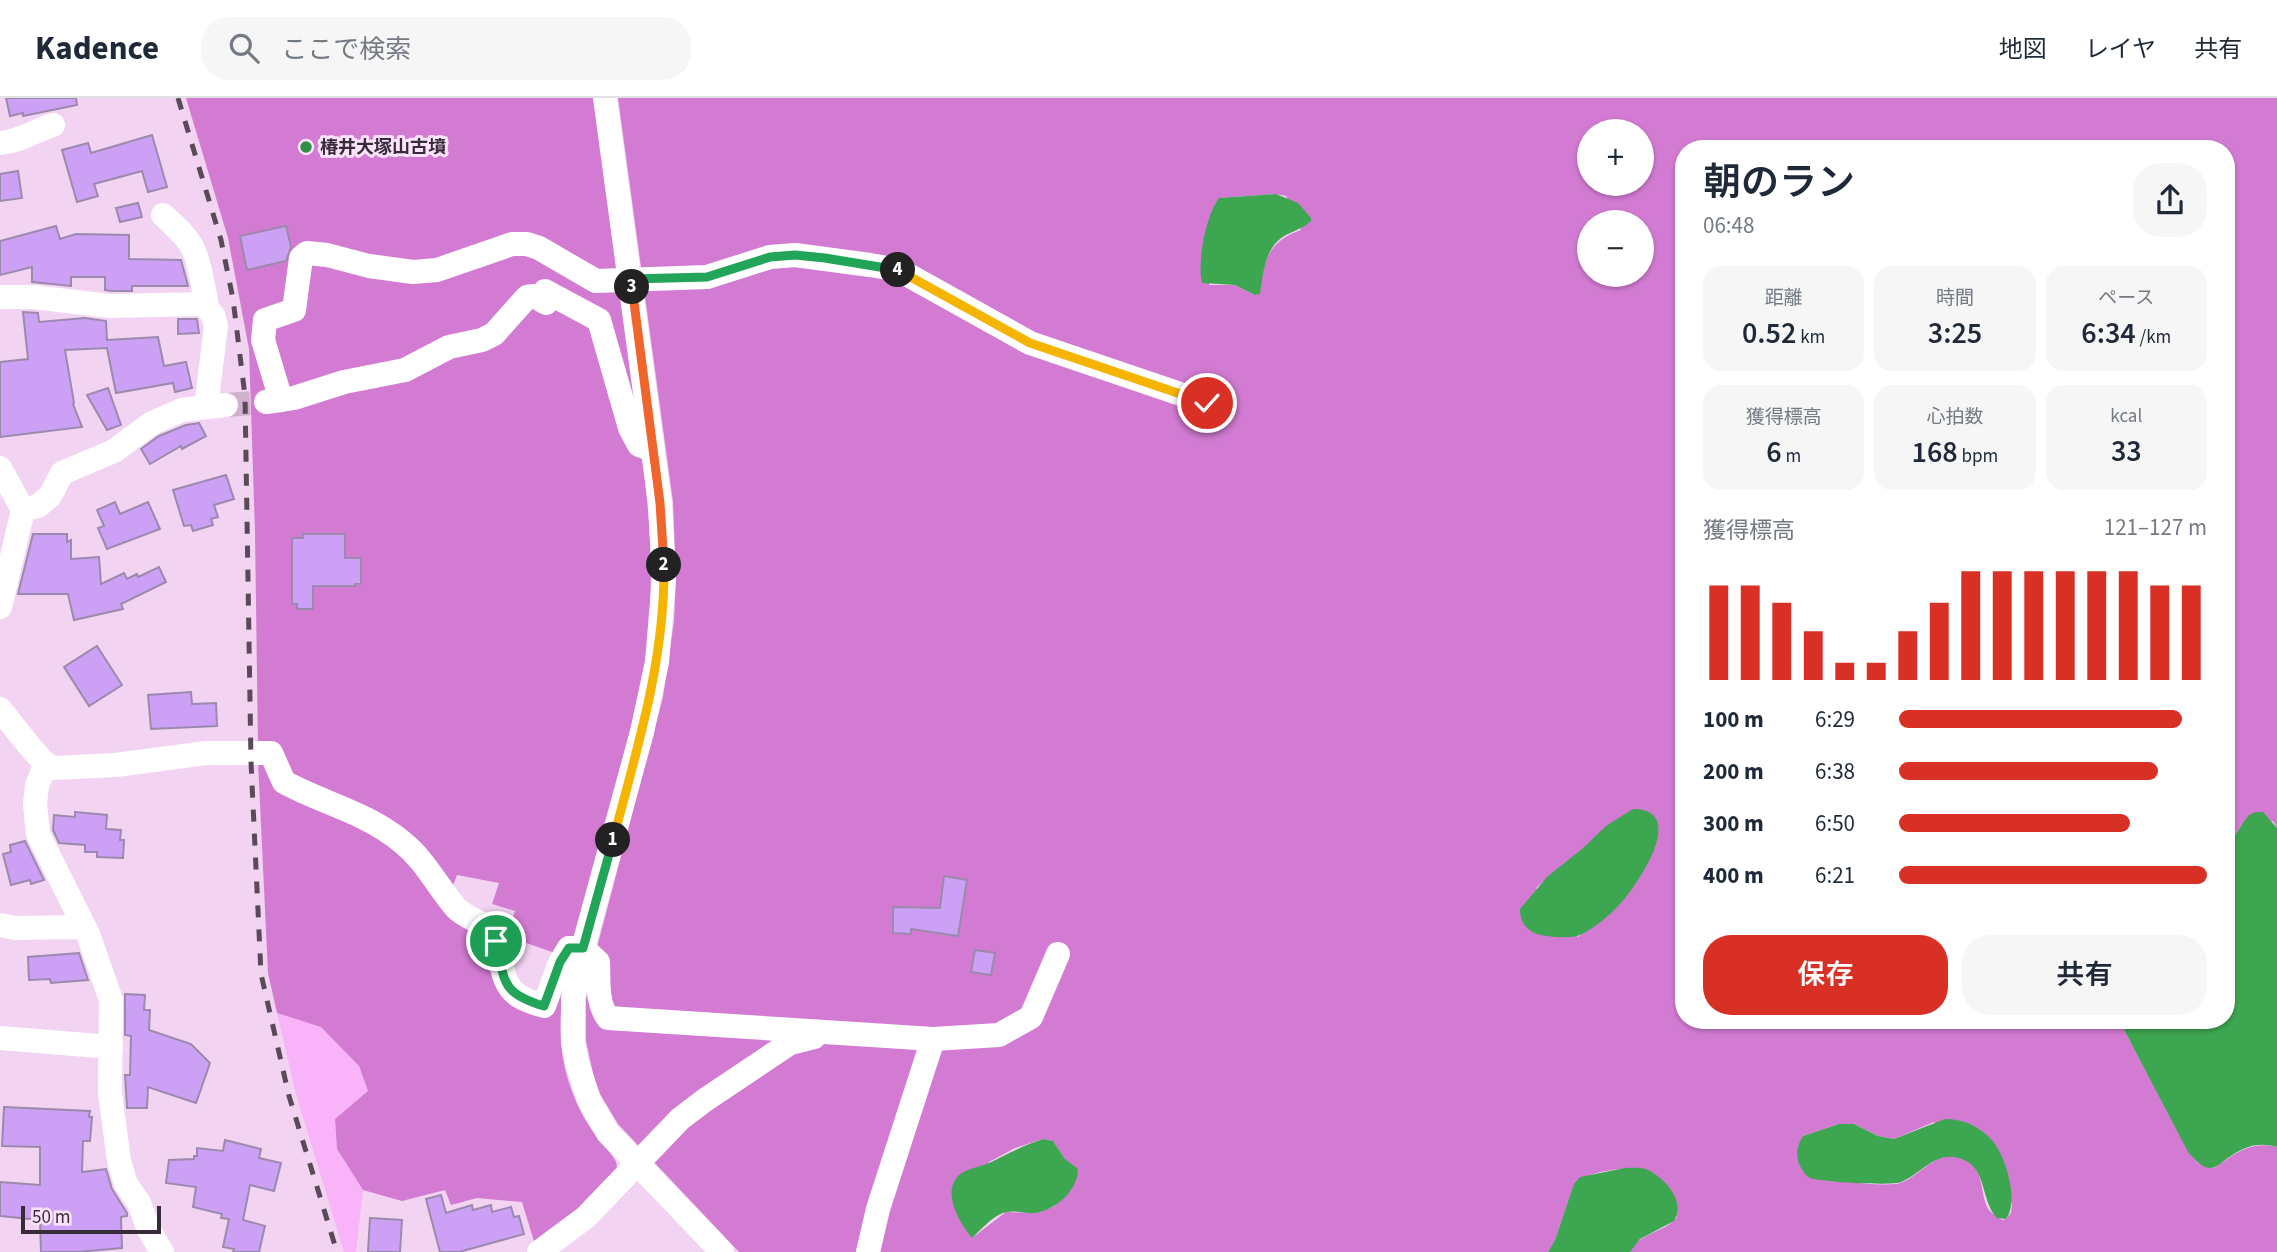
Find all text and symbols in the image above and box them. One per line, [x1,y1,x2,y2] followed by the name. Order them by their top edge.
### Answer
[201,17,691,80] search box
[35,25,159,72] text: Kadence
[225,29,263,67] icon: search
[281,31,411,68] text: ここで検索
[1999,32,2047,67] text: 地図
[2085,32,2156,67] text: レイヤ
[2194,32,2242,67] text: 共有
[1577,119,1654,287] map controls
[1577,119,1654,196] button: +
[320,135,446,160] place label: 椿井大塚山古墳
[298,139,314,155] marker: 椿井大塚山古墳
[1703,156,1855,210] text: 朝のラン
[2133,163,2207,237] button: share
[1703,209,1754,242] text: 06:48
[1577,210,1654,287] button: −
[880,252,916,288] pin: 4
[892,256,903,283] text: 4
[614,270,650,304] pin: 3
[626,273,637,300] text: 3
[1765,285,1803,312] text: 距離
[1936,285,1974,312] text: 時間
[2098,285,2154,312] text: ペース
[1742,312,1796,355] text: 0.52
[1928,312,1982,355] text: 3:25
[2081,312,2136,355] text: 6:34
[1796,324,1825,351] text: km
[2136,324,2171,351] text: /km
[1177,373,1237,433] pin
[1188,384,1226,422] icon: check
[2110,403,2142,430] text: kcal
[1746,404,1822,431] text: 獲得標高
[1926,404,1984,431] text: 心拍数
[2111,430,2142,473] text: 33
[1766,431,1782,474] text: 6
[1912,431,1958,474] text: 168
[1782,443,1801,470] text: m
[1958,443,1998,470] text: bpm
[2104,511,2207,544] text: 121–127 m
[1703,514,1795,547] text: 獲得標高
[646,547,682,582] pin: 2
[658,551,669,578] text: 2
[1703,703,1764,736] text: 100 m
[1815,703,1855,736] text: 6:29
[1703,755,1764,788] text: 200 m
[1815,755,1855,788] text: 6:38
[1703,807,1764,840] text: 300 m
[1815,807,1855,840] text: 6:50
[596,822,630,858] pin: 1
[607,826,618,853] text: 1
[1703,859,1764,892] text: 400 m
[1815,859,1855,892] text: 6:21
[466,911,526,971] pin
[477,922,515,960] icon: arrive
[1703,935,1948,1015] button: 保存
[1962,935,2207,1015] button: 共有
[21,1203,161,1235] scale bar
[32,1204,70,1231] text: 50 m

